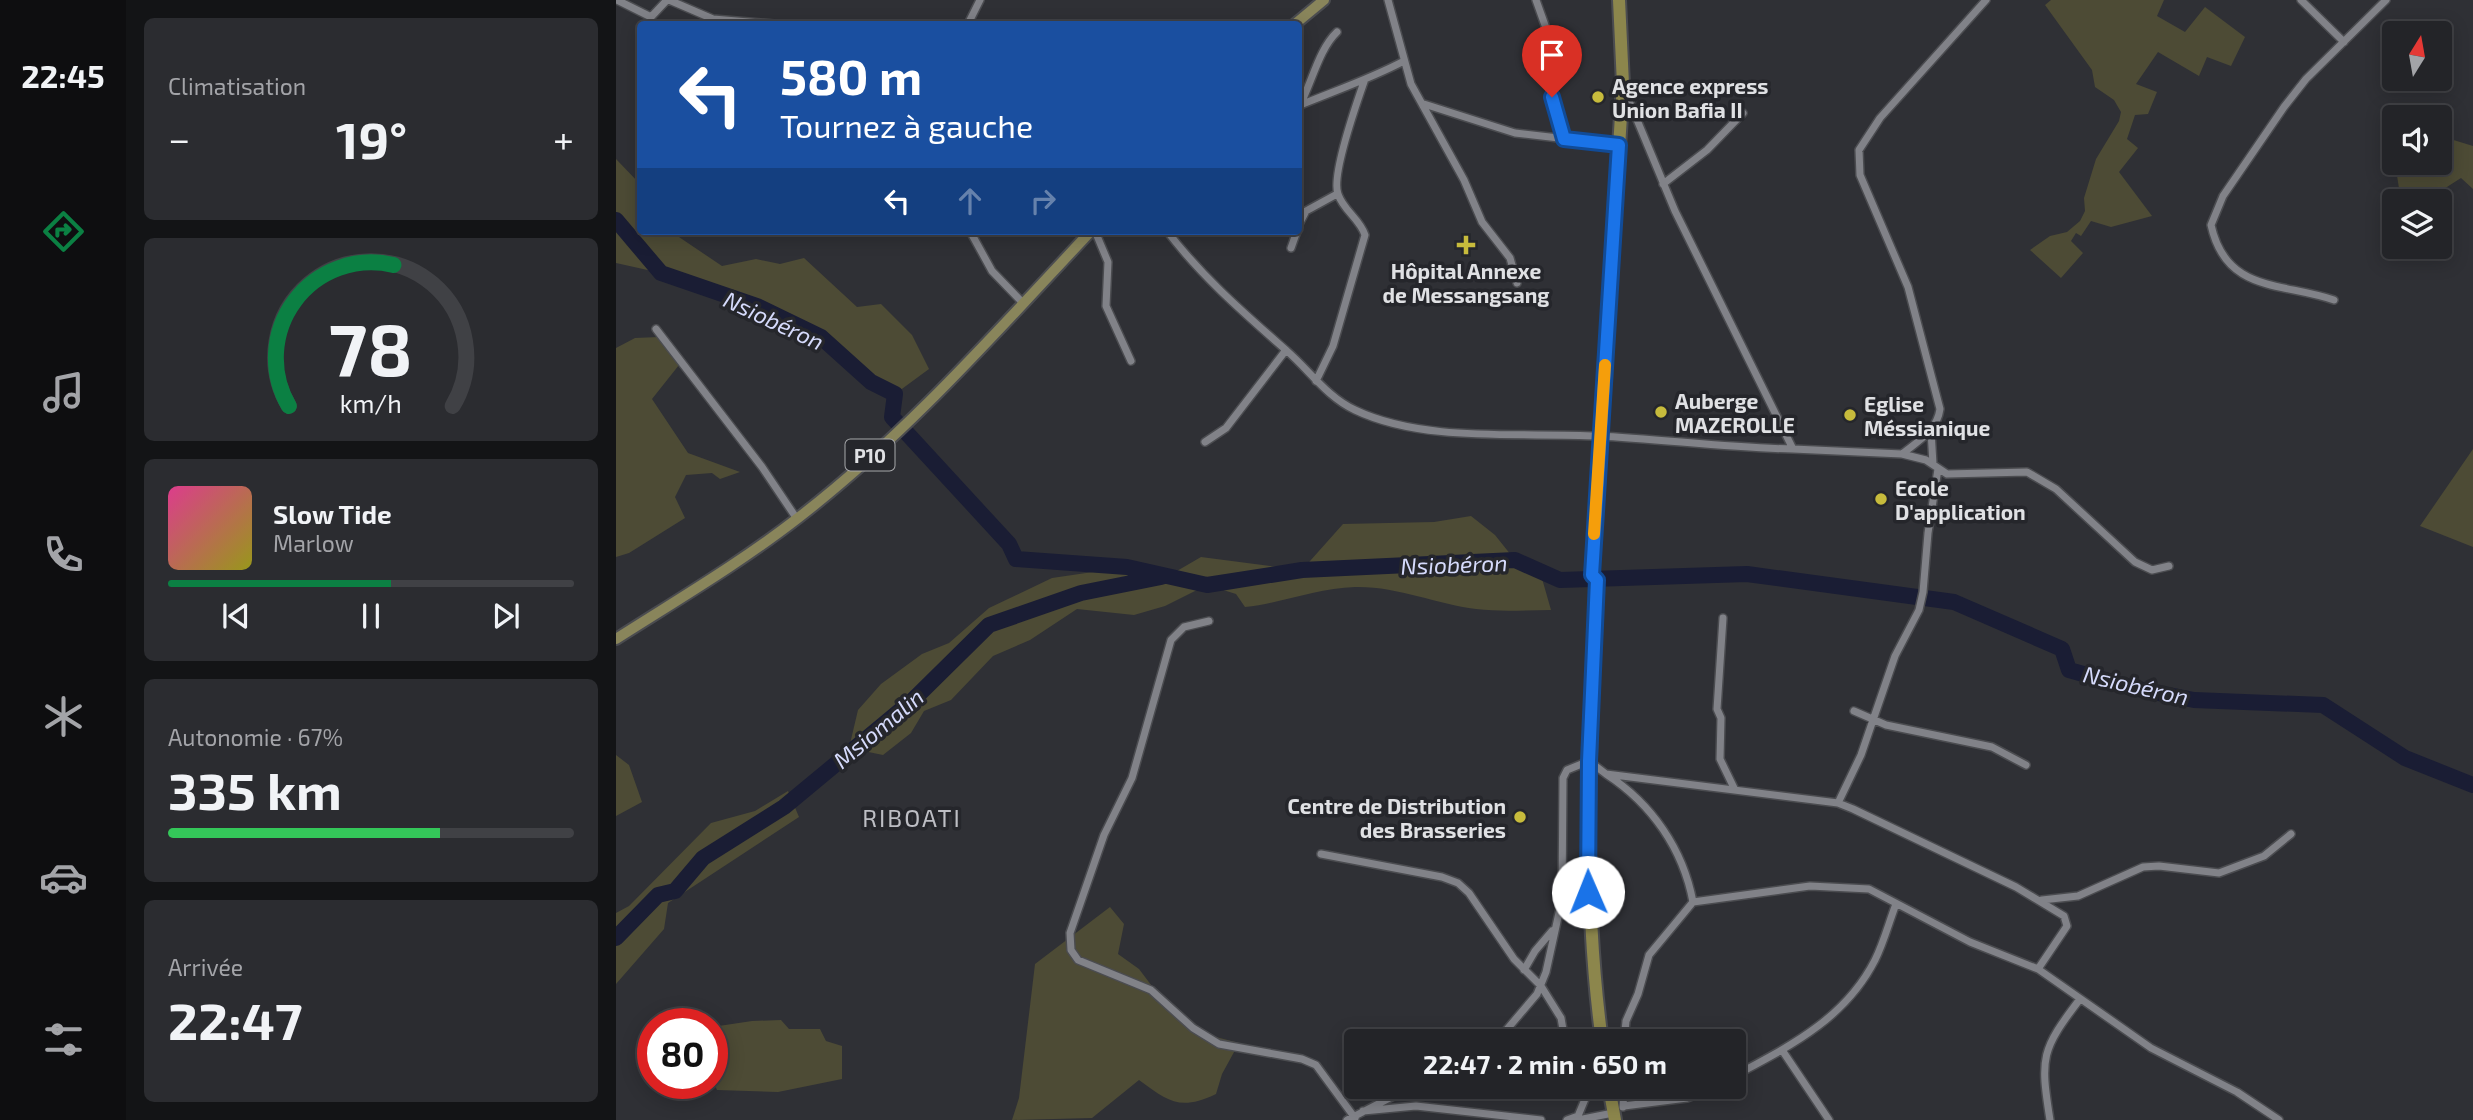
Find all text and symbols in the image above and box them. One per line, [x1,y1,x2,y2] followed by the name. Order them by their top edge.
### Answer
[2382,21,2452,91] north arrow
[2382,21,2452,259] map controls
[1522,25,1582,97] pin
[1533,36,1571,74] icon: arrive
[780,46,922,105] text: 580 m
[665,49,756,140] icon: left
[21,56,105,94] text: 22:45
[168,72,306,100] text: Climatisation
[1612,73,1768,122] place label: Agence express Union Bafia II
[1590,89,1606,105] marker: Agence express Union Bafia II
[2382,105,2452,175] button: sound
[780,106,1033,144] text: Tournez à gauche
[336,107,407,169] text: 19°
[168,115,190,161] text: −
[553,115,574,161] text: +
[878,182,916,220] icon: left
[951,182,989,220] icon: ahead
[1024,182,1062,220] icon: right
[2382,189,2452,259] button: layers
[39,207,88,256] icon: directions
[1456,235,1476,255] marker: Hôpital Annexe de Messangsang
[1382,258,1550,307] place label: Hôpital Annexe de Messangsang
[720,285,828,355] water label: Nsiobéron
[329,303,413,391] text: 78
[39,368,88,417] icon: music
[340,387,402,417] text: km/h
[1675,388,1795,437] place label: Auberge MAZEROLLE
[1864,391,1990,440] place label: Eglise Méssianique
[1653,404,1669,420] marker: Auberge MAZEROLLE
[1842,407,1858,423] marker: Eglise Méssianique
[846,440,894,470] road number: P10
[1895,475,2026,524] place label: Ecole D'application
[1873,491,1889,507] marker: Ecole D'application
[273,498,392,529] text: Slow Tide
[273,529,354,557] text: Marlow
[39,530,88,579] icon: phone
[1400,548,1508,580] water label: Nsiobéron
[217,597,255,635] icon: previous
[352,597,390,635] icon: pause
[487,597,525,635] icon: next
[2081,659,2191,711] water label: Nsiobéron
[827,682,929,774] water label: Msiomalin
[39,692,88,741] icon: climate
[168,723,343,751] text: Autonomie · 67%
[168,758,342,820] text: 335 km
[1287,793,1506,842] place label: Centre de Distribution des Brasseries
[862,803,962,832] district label: RIBOATI
[1512,809,1528,825] marker: Centre de Distribution des Brasseries
[39,853,88,902] icon: car
[1551,855,1625,929] position arrow
[168,953,243,981] text: Arrivée
[168,988,302,1050] text: 22:47
[637,1008,728,1099] speed limit sign: 80
[39,1015,88,1064] icon: filters
[1423,1048,1667,1079] text: 22:47 · 2 min · 650 m

